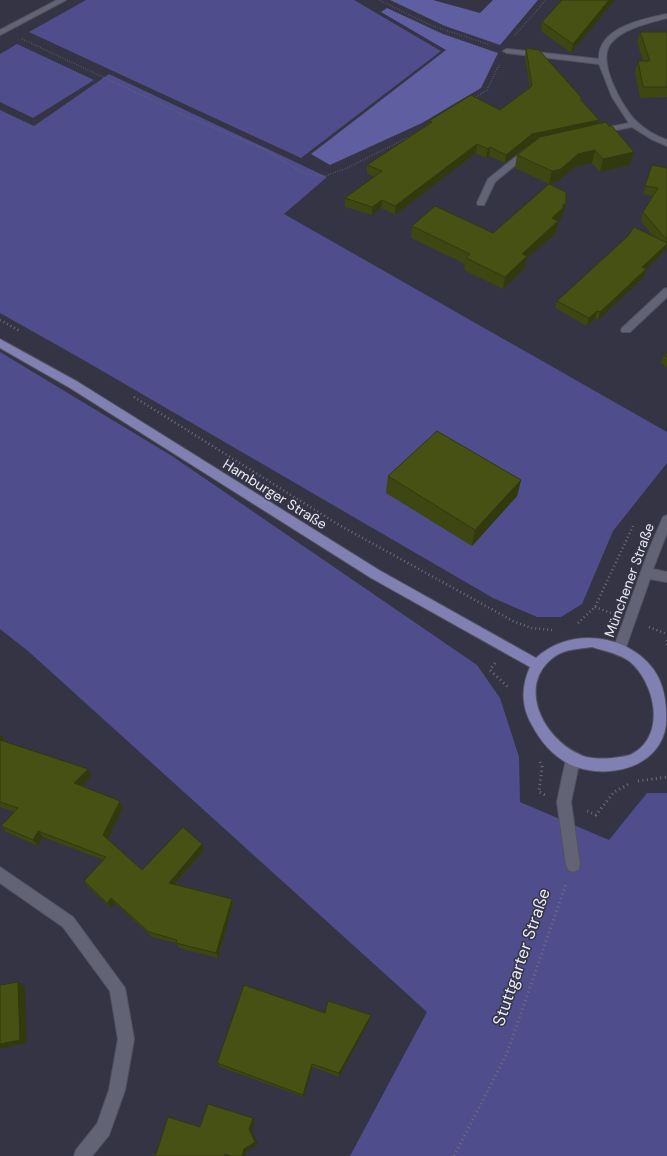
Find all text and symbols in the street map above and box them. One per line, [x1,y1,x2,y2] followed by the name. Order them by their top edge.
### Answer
[220,455,330,533] street label: Hamburger Straße
[600,520,658,640] street label: Münchener Straße
[487,885,555,1029] street label: Stuttgarter Straße

